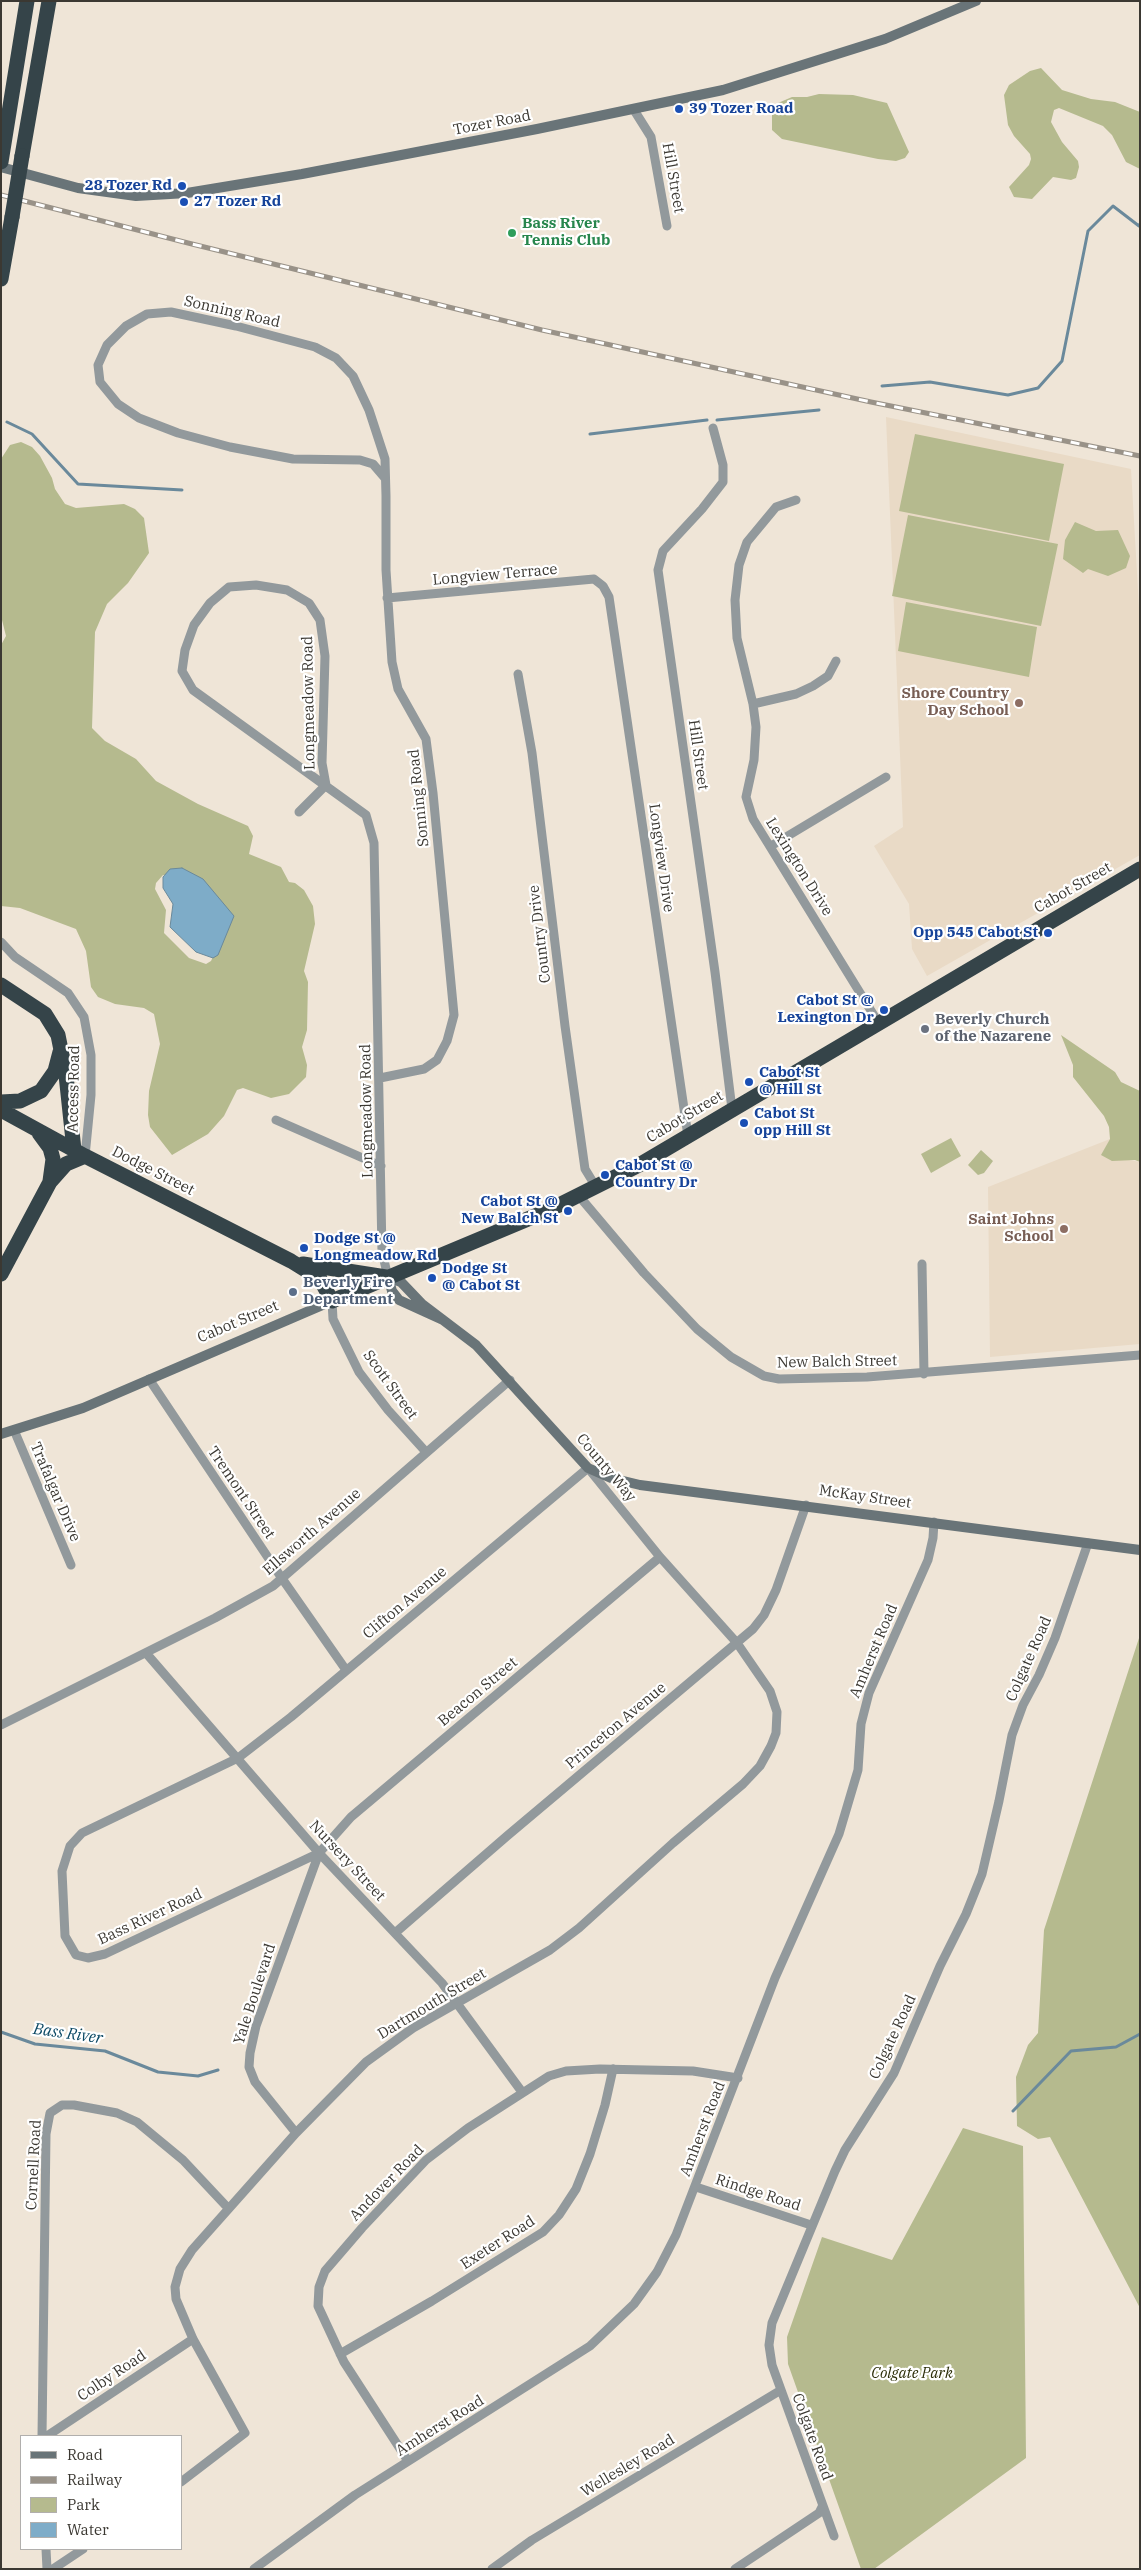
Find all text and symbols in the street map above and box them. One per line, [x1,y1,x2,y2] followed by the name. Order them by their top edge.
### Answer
[689,100,794,118] place label: 39 Tozer Road
[673,103,685,115] marker: 39 Tozer Road
[452,107,532,139] street label: Tozer Road
[658,141,688,215] street label: Hill Street
[85,177,172,195] place label: 28 Tozer Rd
[176,180,188,192] marker: 28 Tozer Rd
[194,193,281,211] place label: 27 Tozer Rd
[178,196,190,208] marker: 27 Tozer Rd
[522,215,610,250] place label: Bass River Tennis Club
[506,227,518,239] marker: Bass River Tennis Club
[182,292,282,332] street label: Sonning Road
[432,561,558,589] street label: Longview Terrace
[299,636,319,770] street label: Longmeadow Road
[902,685,1009,720] place label: Shore Country Day School
[1013,697,1025,709] marker: Shore Country Day School
[684,719,712,791] street label: Hill Street
[405,748,433,848] street label: Sonning Road
[645,803,677,913] street label: Longview Drive
[762,815,836,919] street label: Lexington Drive
[1031,859,1115,917] street label: Cabot Street
[525,884,555,984] street label: Country Drive
[913,924,1038,942] place label: Opp 545 Cabot St
[1042,927,1054,939] marker: Opp 545 Cabot St
[778,992,874,1027] place label: Cabot St @ Lexington Dr
[878,1004,890,1016] marker: Cabot St @ Lexington Dr
[935,1011,1051,1046] place label: Beverly Church of the Nazarene
[919,1023,931,1035] marker: Beverly Church of the Nazarene
[357,1044,377,1178] street label: Longmeadow Road
[64,1045,84,1133] street label: Access Road
[759,1064,822,1099] place label: Cabot St @ Hill St
[743,1076,755,1088] marker: Cabot St @ Hill St
[643,1087,727,1147] street label: Cabot Street
[754,1105,831,1140] place label: Cabot St opp Hill St
[738,1117,750,1129] marker: Cabot St opp Hill St
[109,1143,197,1199] street label: Dodge Street
[615,1157,697,1192] place label: Cabot St @ Country Dr
[599,1169,611,1181] marker: Cabot St @ Country Dr
[461,1193,558,1228] place label: Cabot St @ New Balch St
[562,1205,574,1217] marker: Cabot St @ New Balch St
[968,1211,1054,1246] place label: Saint Johns School
[1058,1223,1070,1235] marker: Saint Johns School
[314,1230,437,1265] place label: Dodge St @ Longmeadow Rd
[298,1242,310,1254] marker: Dodge St @ Longmeadow Rd
[442,1260,520,1295] place label: Dodge St @ Cabot St
[426,1272,438,1284] marker: Dodge St @ Cabot St
[303,1274,393,1309] place label: Beverly Fire Department
[287,1286,299,1298] marker: Beverly Fire Department
[195,1297,281,1347] street label: Cabot Street
[359,1347,421,1423] street label: Scott Street
[777,1352,897,1372] street label: New Balch Street
[572,1430,640,1506] street label: County Way
[26,1440,84,1544] street label: Trafalgar Drive
[203,1443,279,1543] street label: Tremont Street
[818,1482,912,1512] street label: McKay Street
[259,1485,365,1579] street label: Ellsworth Avenue
[360,1563,450,1643] street label: Clifton Avenue
[846,1601,902,1701] street label: Amherst Road
[1002,1614,1056,1704] street label: Colgate Road
[435,1654,521,1730] street label: Beacon Street
[562,1679,670,1773] street label: Princeton Avenue
[305,1817,389,1905] street label: Nursery Street
[95,1885,205,1949] street label: Bass River Road
[230,1941,280,2047] street label: Yale Boulevard
[375,1965,489,2043] street label: Dartmouth Street
[866,1992,920,2082] street label: Colgate Road
[32,2020,104,2048] water label: Bass River
[677,2079,729,2179] street label: Amherst Road
[23,2119,45,2211] street label: Cornell Road
[346,2141,428,2225] street label: Andover Road
[713,2171,803,2215] street label: Rindge Road
[457,2212,539,2274] street label: Exeter Road
[74,2347,150,2405] street label: Colby Road
[871,2365,953,2383] park label: Colgate Park
[788,2391,836,2483] street label: Colgate Road
[393,2392,487,2460] street label: Amherst Road
[578,2431,678,2501] street label: Wellesley Road
[20,2435,182,2550] legend
[67,2445,103,2464] text: Road
[67,2470,122,2489] text: Railway
[67,2495,100,2514] text: Park
[67,2520,109,2539] text: Water

